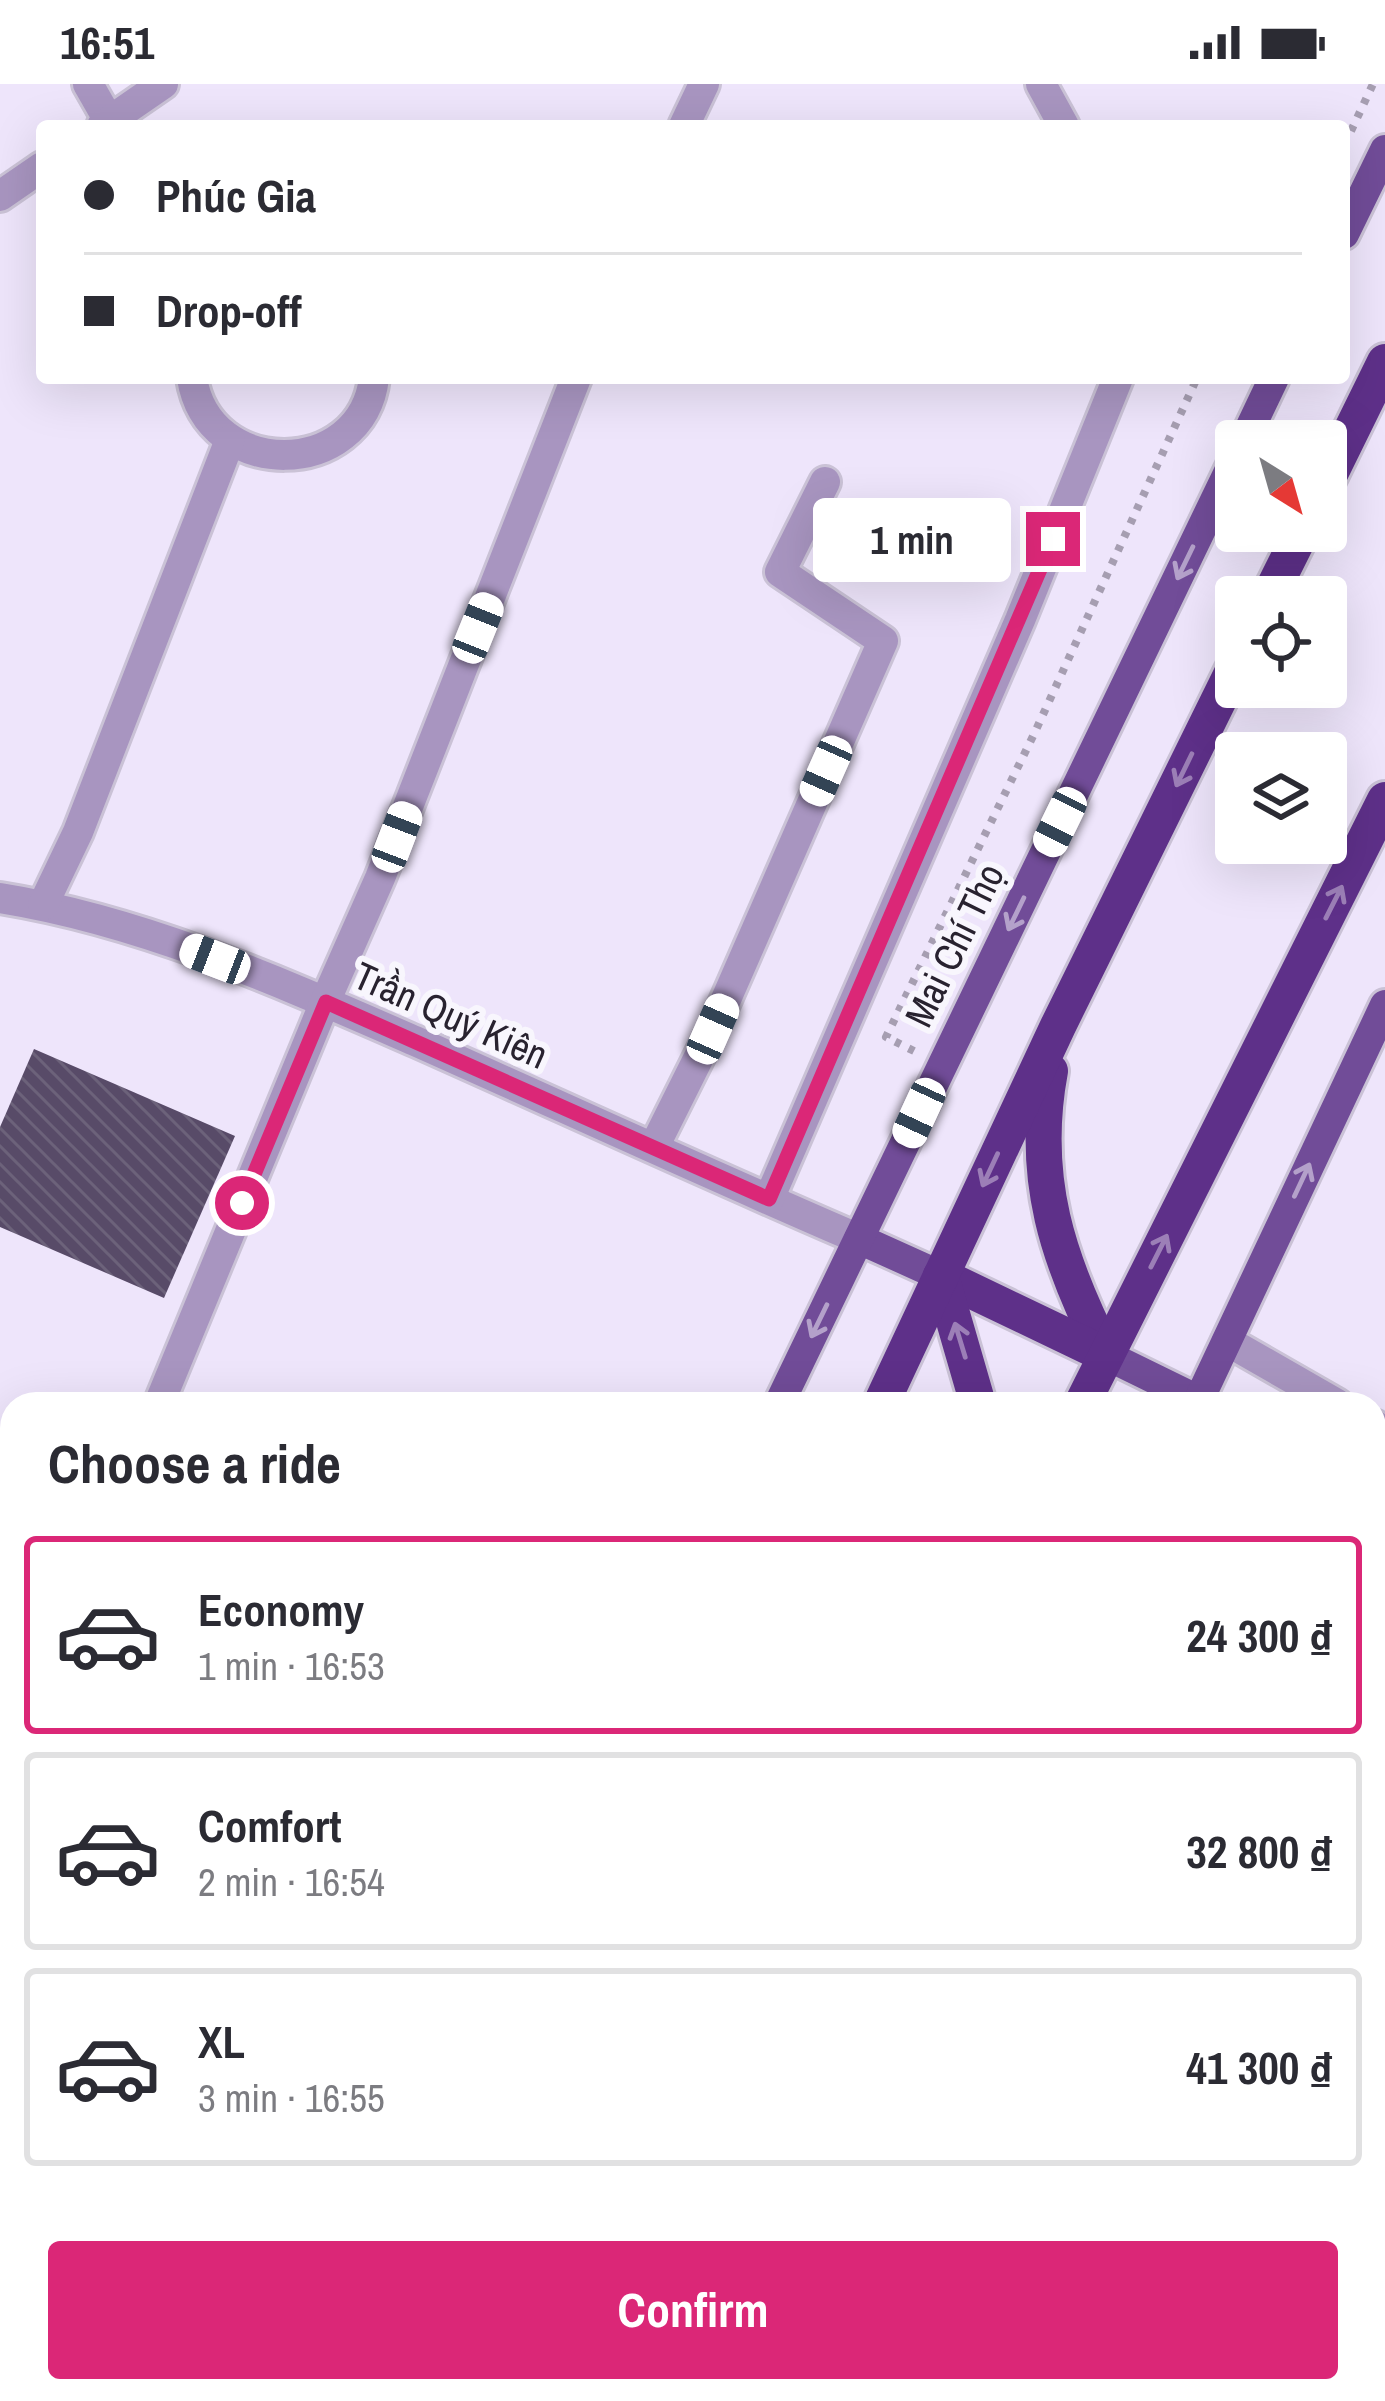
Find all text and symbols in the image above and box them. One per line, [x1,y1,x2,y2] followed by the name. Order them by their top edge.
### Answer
[60,12,154,73] text: 16:51
[156,165,316,226] text: Phúc Gia
[156,280,302,341] text: Drop-off
[1215,420,1347,552] north arrow
[1215,420,1347,864] map controls
[813,497,1011,581] callout: 1 min
[1026,512,1080,566] route end
[870,514,954,566] text: 1 min
[1173,544,1195,580] one-way arrow
[1215,576,1347,708] button: locate
[448,588,508,668] car
[795,731,857,811] car
[1215,732,1347,864] button: layers
[1172,752,1195,787] one-way arrow
[1028,782,1092,862] car
[367,797,427,877] car
[892,855,1016,1035] street label: Mai Chí Thọ
[1323,885,1346,921] one-way arrow
[1004,895,1026,931] one-way arrow
[175,929,255,989] car
[346,949,556,1081] street label: Trần Quý Kiên
[682,989,744,1069] car
[887,1073,951,1153] car
[978,1151,1000,1187] one-way arrow
[1292,1163,1314,1199] one-way arrow
[215,1176,269,1230] route start
[1148,1234,1171,1269] one-way arrow
[807,1303,829,1339] one-way arrow
[948,1321,970,1359] one-way arrow
[48,1427,341,1500] text: Choose a ride
[198,1579,364,1640] text: Economy
[54,1581,162,1689] icon: car
[1186,1605,1332,1666] text: 24 300 ₫
[198,1640,385,1692] text: 1 min · 16:53
[198,1795,341,1856] text: Comfort
[54,1797,162,1905] icon: car
[1186,1821,1332,1882] text: 32 800 ₫
[198,1856,385,1908] text: 2 min · 16:54
[198,2011,245,2072] text: XL
[54,2013,162,2121] icon: car
[1186,2037,1332,2098] text: 41 300 ₫
[198,2072,385,2124] text: 3 min · 16:55
[48,2241,1338,2379] button: Confirm

